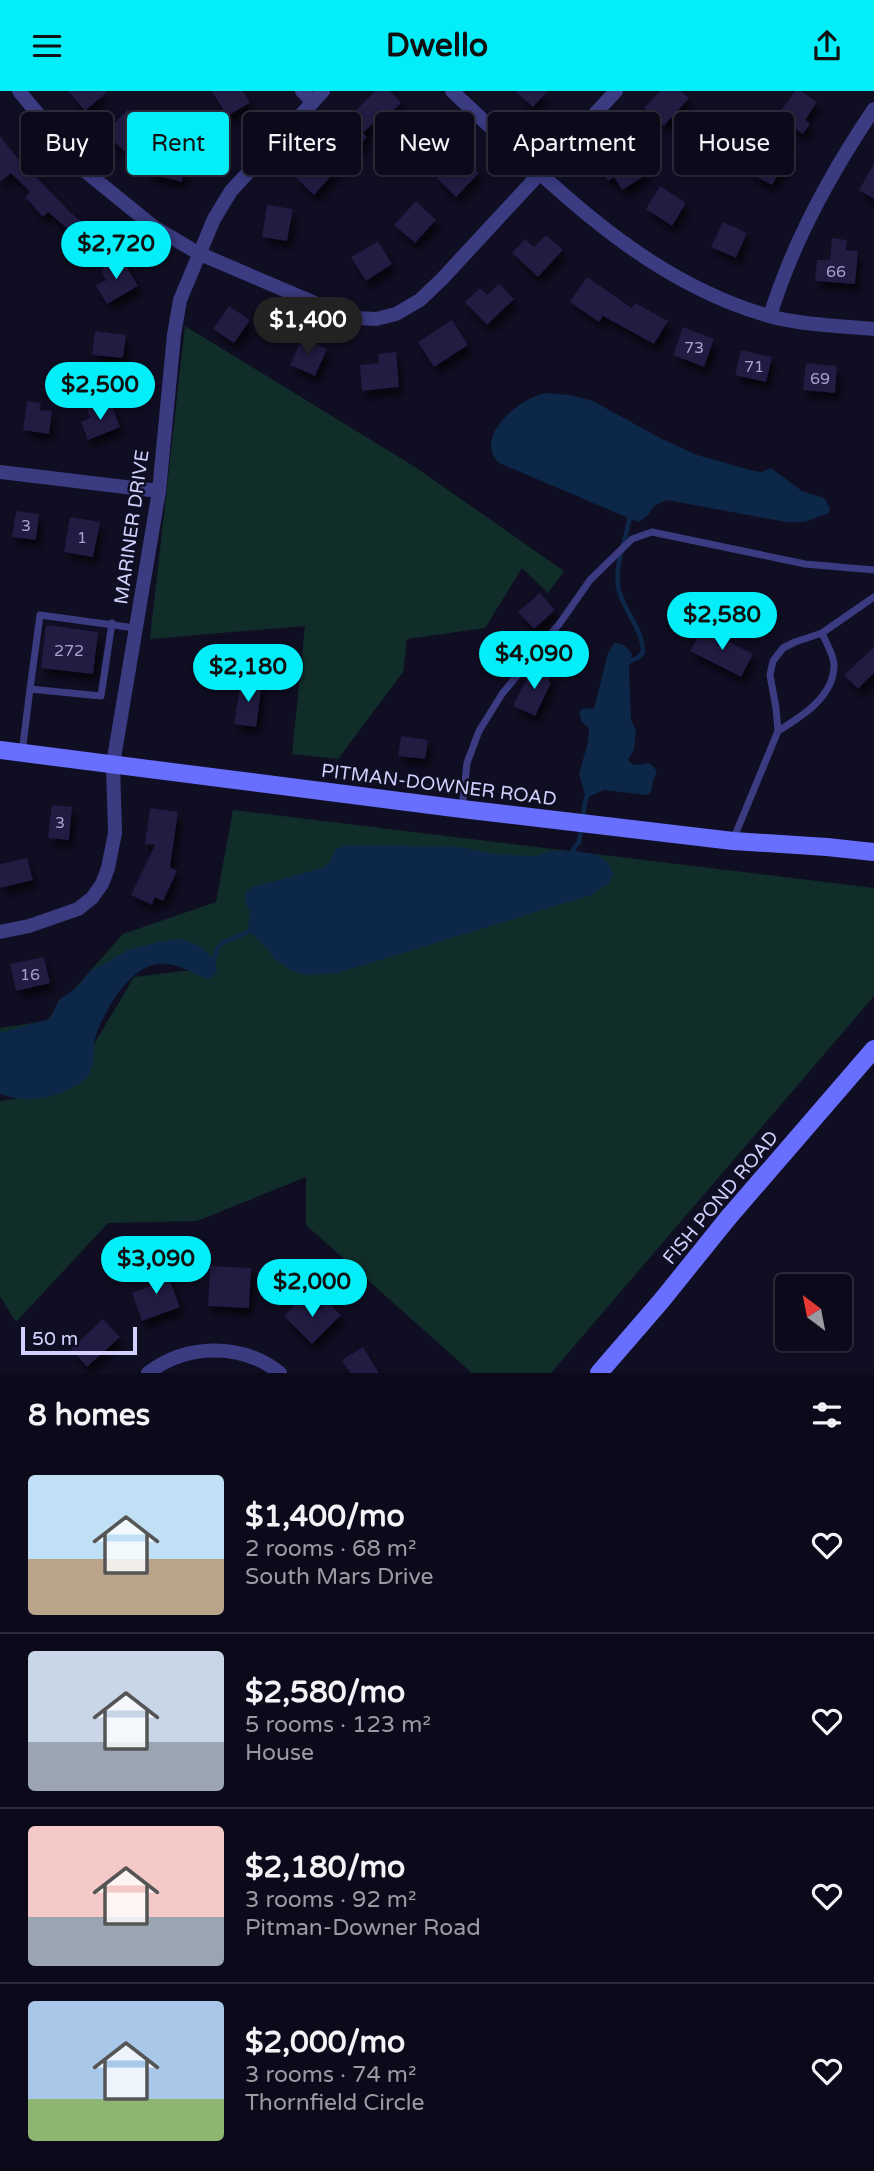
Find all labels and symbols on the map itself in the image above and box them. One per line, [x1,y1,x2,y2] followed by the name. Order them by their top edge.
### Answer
[59,221,173,281] pin: $2,720
[826,262,846,282] house number: 66
[251,297,365,357] pin: $1,400
[684,338,704,358] house number: 73
[744,357,764,377] house number: 71
[43,363,157,422] pin: $2,500
[810,369,830,389] house number: 69
[110,448,154,606] street label: MARINER DRIVE
[21,516,31,536] house number: 3
[77,528,87,548] house number: 1
[665,593,779,652] pin: $2,580
[477,631,591,691] pin: $4,090
[54,641,84,661] house number: 272
[191,645,305,704] pin: $2,180
[320,760,558,810] street label: PITMAN-DOWNER ROAD
[55,813,65,833] house number: 3
[20,965,40,985] house number: 16
[658,1126,783,1269] street label: FISH POND ROAD
[99,1237,213,1296] pin: $3,090
[255,1259,369,1319] pin: $2,000
[775,1274,852,1351] north arrow
[21,1324,136,1356] scale bar

